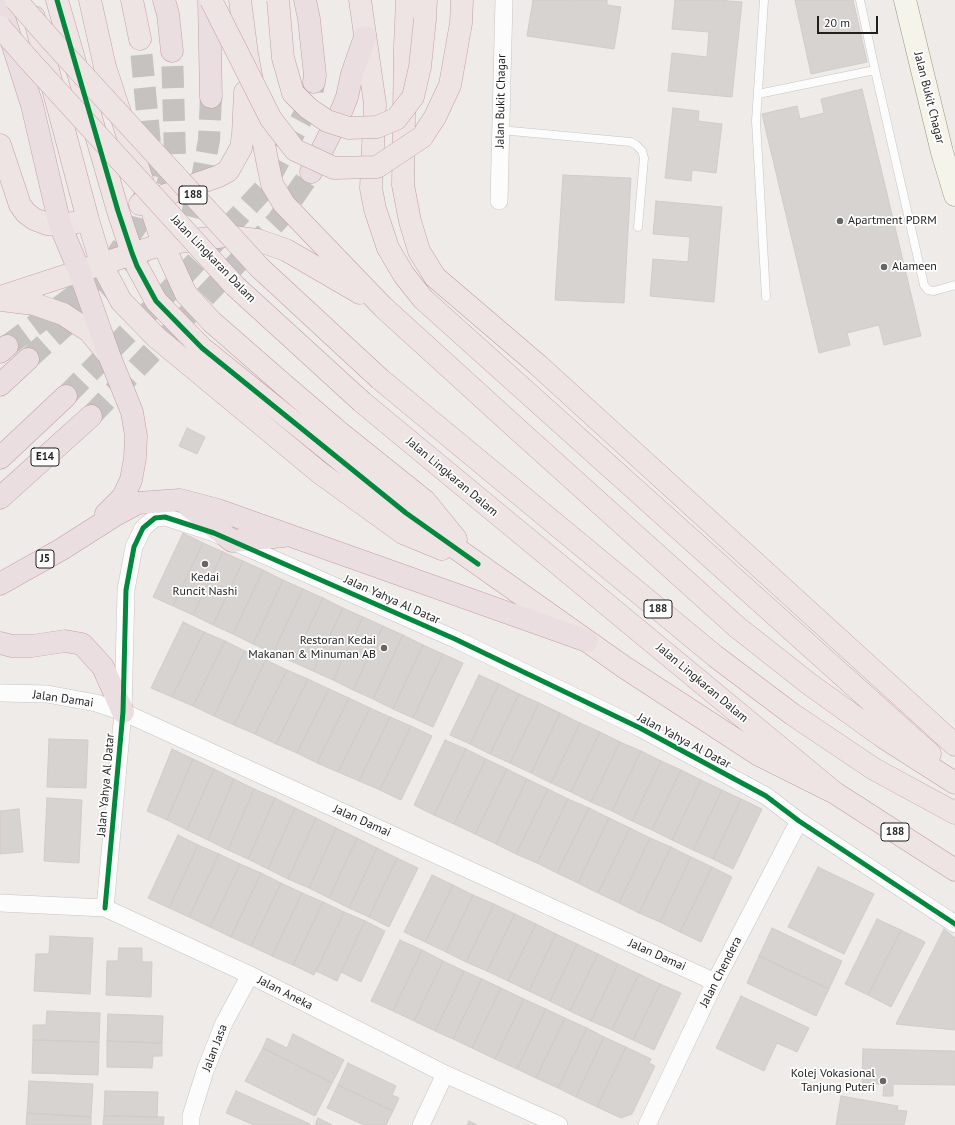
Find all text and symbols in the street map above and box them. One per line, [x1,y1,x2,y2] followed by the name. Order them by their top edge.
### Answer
[819,8,880,34] scale bar
[824,15,850,30] text: 20 m
[911,51,947,145] street label: Jalan Bukit Chagar
[493,54,509,148] street label: Jalan Bukit Chagar
[179,186,207,204] road number: 188
[168,212,258,306] street label: Jalan Lingkaran Dalam
[848,214,937,228] place label: Apartment PDRM
[835,216,845,226] marker: Apartment PDRM
[892,260,937,274] place label: Alameen
[879,262,889,272] marker: Alameen
[403,434,501,520] street label: Jalan Lingkaran Dalam
[31,448,59,466] road number: E14
[36,550,54,568] road number: J5
[200,559,210,569] marker: Kedai Runcit Nashi
[173,571,237,599] place label: Kedai Runcit Nashi
[342,572,442,628] street label: Jalan Yahya Al Datar
[644,600,672,618] road number: 188
[248,634,376,662] place label: Restoran Kedai Makanan & Minuman AB
[653,640,751,726] street label: Jalan Lingkaran Dalam
[379,643,389,653] marker: Restoran Kedai Makanan & Minuman AB
[32,688,94,710] street label: Jalan Damai
[635,710,733,772] street label: Jalan Yahya Al Datar
[94,733,118,837] street label: Jalan Yahya Al Datar
[331,802,393,840] street label: Jalan Damai
[881,823,909,841] road number: 188
[697,934,745,1010] street label: Jalan Chendera
[626,936,688,974] street label: Jalan Damai
[255,973,315,1013] street label: Jalan Aneka
[199,1022,231,1074] street label: Jalan Jasa
[791,1067,875,1095] place label: Kolej Vokasional Tanjung Puteri
[878,1076,888,1086] marker: Kolej Vokasional Tanjung Puteri

